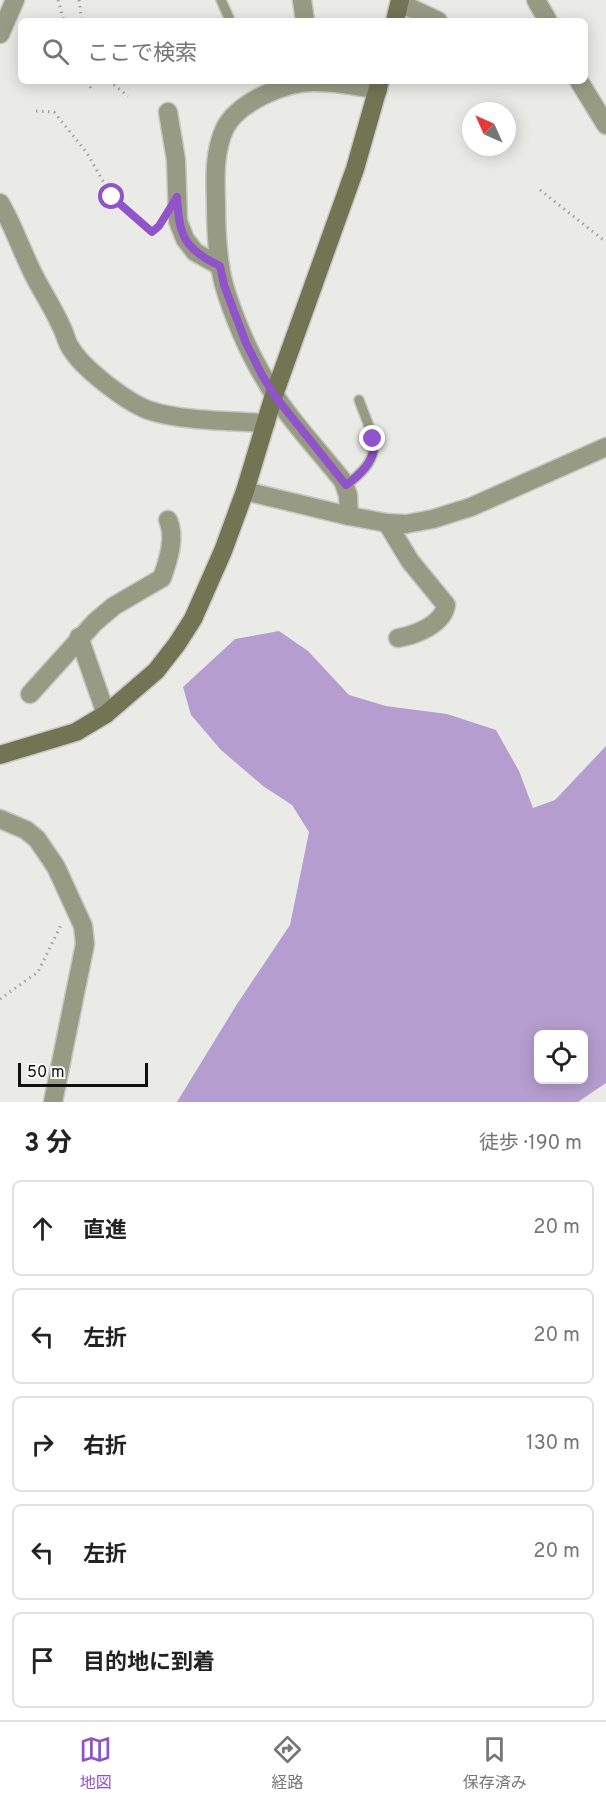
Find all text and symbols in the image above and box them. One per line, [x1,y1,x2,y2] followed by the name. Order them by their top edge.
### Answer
[18,18,588,84] search box
[39,35,72,68] icon: search
[87,41,197,68] text: ここで検索
[462,102,516,156] north arrow
[98,183,124,209] route start
[359,425,385,451] route end
[534,1030,588,1084] map controls
[534,1030,588,1084] button: locate
[18,1060,148,1088] scale bar
[27,1063,65,1083] text: 50 m
[24,1128,72,1161] text: 3 分
[479,1131,582,1157] text: 徒歩 · 190 m
[26,1212,59,1245] icon: ahead
[533,1215,580,1241] text: 20 m
[83,1218,127,1245] text: 直進
[26,1320,59,1353] icon: left
[533,1323,580,1349] text: 20 m
[83,1326,127,1353] text: 左折
[26,1428,59,1461] icon: right
[526,1431,580,1457] text: 130 m
[83,1434,127,1461] text: 右折
[26,1536,59,1569] icon: left
[533,1539,580,1565] text: 20 m
[83,1542,127,1569] text: 左折
[26,1644,59,1677] icon: arrive
[83,1650,215,1677] text: 目的地に到着
[79,1733,112,1794] tab: 地図
[271,1733,304,1794] tab: 経路
[463,1733,527,1794] tab: 保存済み

